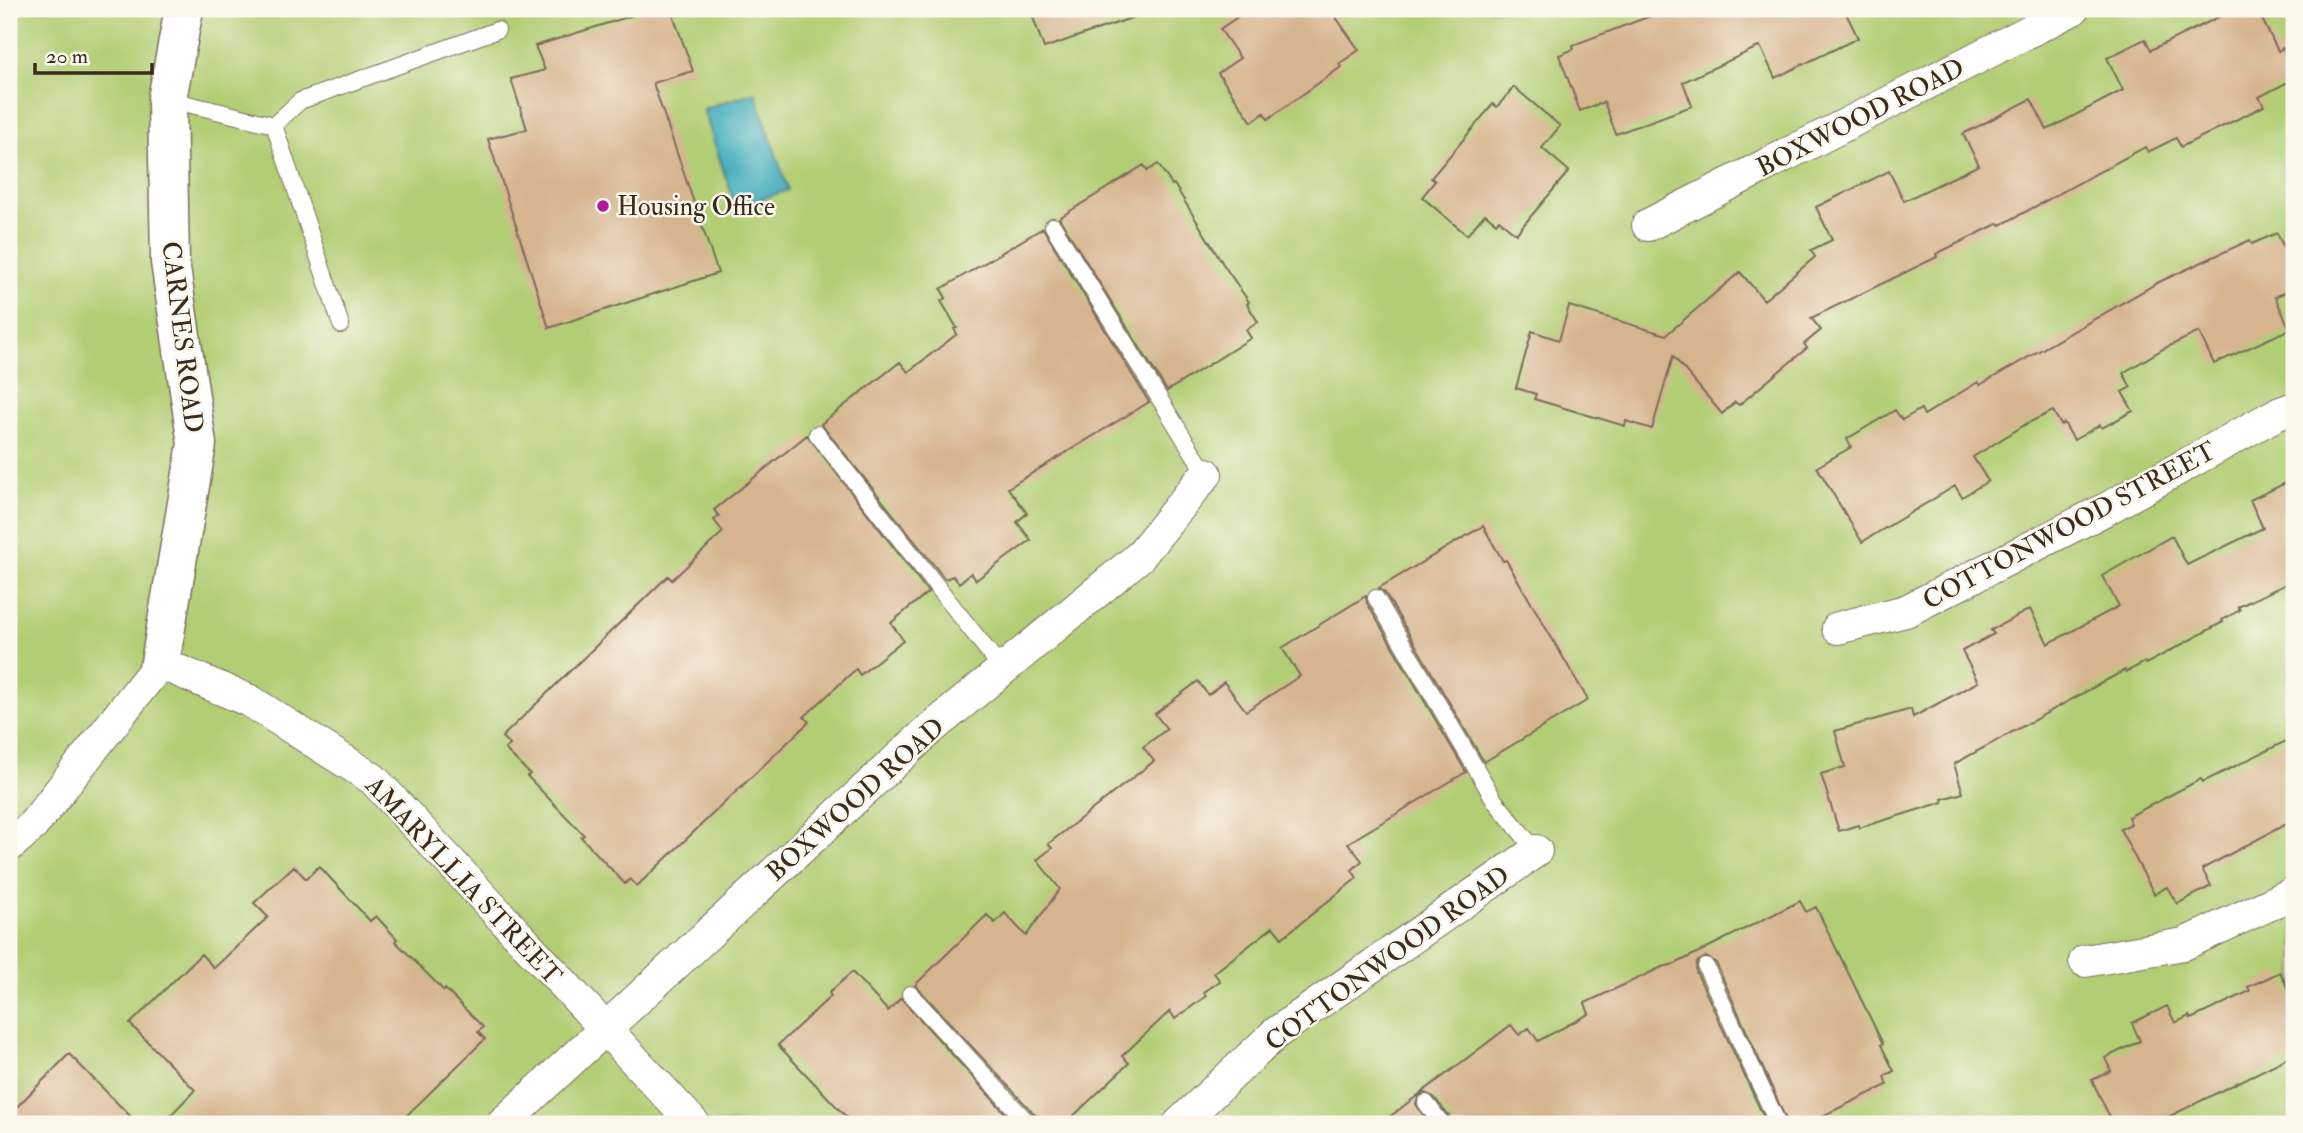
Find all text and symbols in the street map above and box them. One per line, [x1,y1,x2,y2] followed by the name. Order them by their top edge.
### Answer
[35,32,152,76] scale bar
[46,43,88,70] text: 20 m
[1751,52,1970,184] street label: BOXWOOD ROAD
[617,191,775,223] place label: Housing Office
[595,198,611,214] marker: Housing Office
[154,240,210,435] street label: CARNES ROAD
[1918,435,2221,617] street label: COTTONWOOD STREET
[760,711,951,888] street label: BOXWOOD ROAD
[358,769,568,992] street label: AMARYLLIA STREET
[1259,859,1516,1058] street label: COTTONWOOD ROAD

